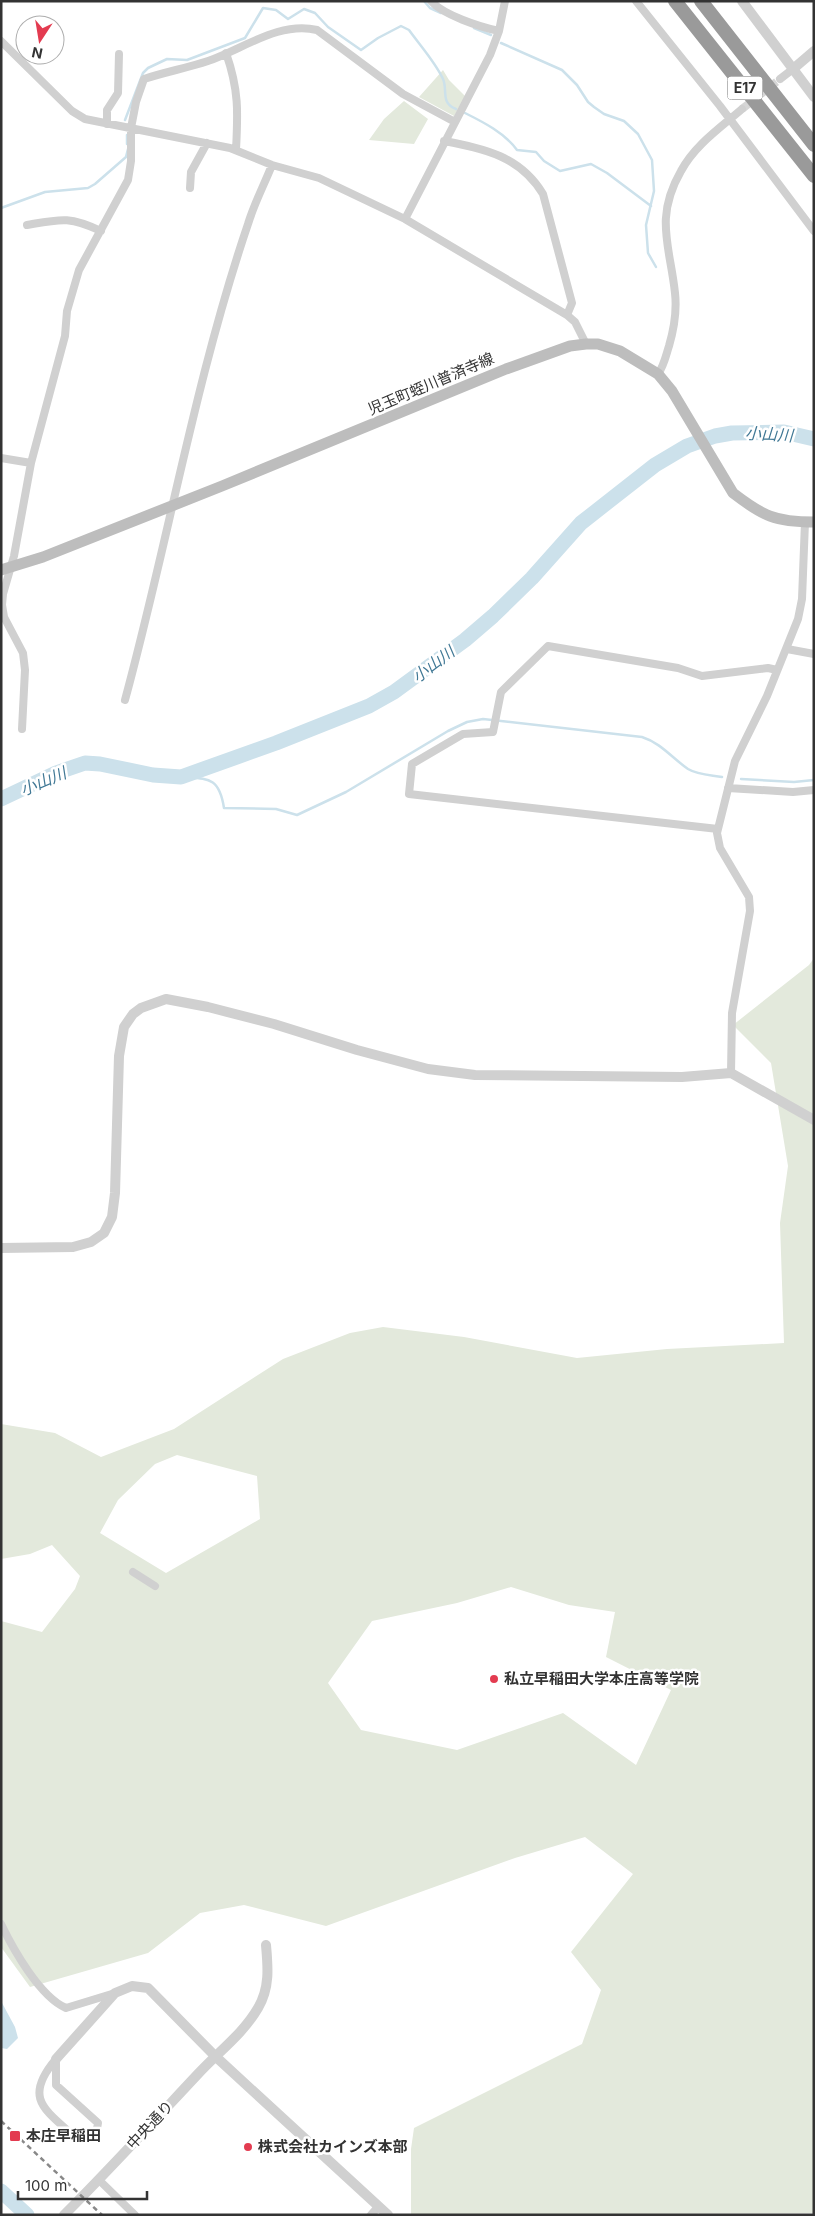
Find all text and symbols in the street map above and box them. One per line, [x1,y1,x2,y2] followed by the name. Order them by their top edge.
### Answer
[15,15,65,65] north arrow
[30,44,44,63] text: N
[728,76,762,100] road number: E17
[365,348,497,419] street label: 児玉町蛭川普済寺線
[745,423,795,445] water label: 小山川
[408,640,460,686] water label: 小山川
[17,762,71,800] water label: 小山川
[504,1669,699,1688] place label: 私立早稲田大学本庄高等学院
[488,1673,500,1685] marker: 私立早稲田大学本庄高等学院
[122,2096,177,2153] street label: 中央通り
[26,2126,101,2145] place label: 本庄早稲田
[8,2129,22,2143] marker: 本庄早稲田
[258,2137,408,2156] place label: 株式会社カインズ本部
[242,2141,254,2153] marker: 株式会社カインズ本部
[18,2168,146,2200] scale bar
[25,2176,67,2195] text: 100 m

